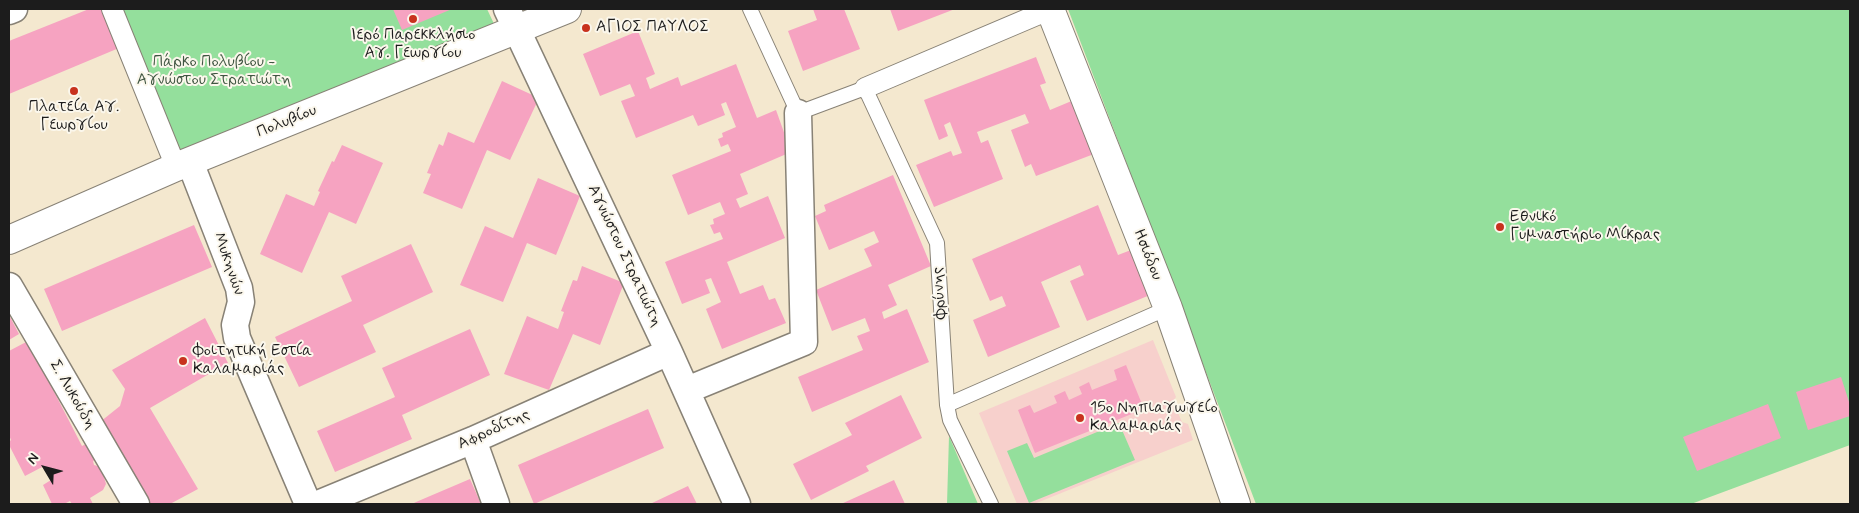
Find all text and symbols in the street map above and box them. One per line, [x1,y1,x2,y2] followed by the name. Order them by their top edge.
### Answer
[407,13,419,25] marker: Ιερό Παρεκκλήσιο Αγ. Γεωργίου
[596,18,709,38] place label: ΑΓΙΟΣ ΠΑΥΛΟΣ
[580,22,592,34] marker: ΑΓΙΟΣ ΠΑΥΛΟΣ
[351,26,475,64] place label: Ιερό Παρεκκλήσιο Αγ. Γεωργίου
[137,53,291,91] park label: Πάρκο Πολυβίου - Αγνώστου Στρατιώτη
[68,85,80,97] marker: Πλατεία Αγ. Γεωργίου
[29,98,119,136] place label: Πλατεία Αγ. Γεωργίου
[254,101,320,143] street label: Πολυβίου
[583,182,665,330] street label: Αγνώστου Στρατιώτη
[1510,208,1660,246] place label: Εθνικό Γυμναστήριο Μίκρας
[1494,221,1506,233] marker: Εθνικό Γυμναστήριο Μίκρας
[1128,227,1166,283] street label: Ησιόδου
[208,230,248,298] street label: Μυκηνών
[929,266,951,320] street label: Φρύνης
[193,342,312,380] place label: Φοιτητική Εστία Καλαμαριάς
[177,355,189,367] marker: Φοιτητική Εστία Καλαμαριάς
[44,357,100,433] street label: Σ. Λυκούδη
[1090,399,1218,437] place label: 15ο Νηπιαγωγείο Καλαμαριάς
[455,406,533,454] street label: Αφροδίτης
[1074,412,1086,424] marker: 15ο Νηπιαγωγείο Καλαμαριάς
[20,443,70,493] north arrow
[23,450,43,468] text: N

